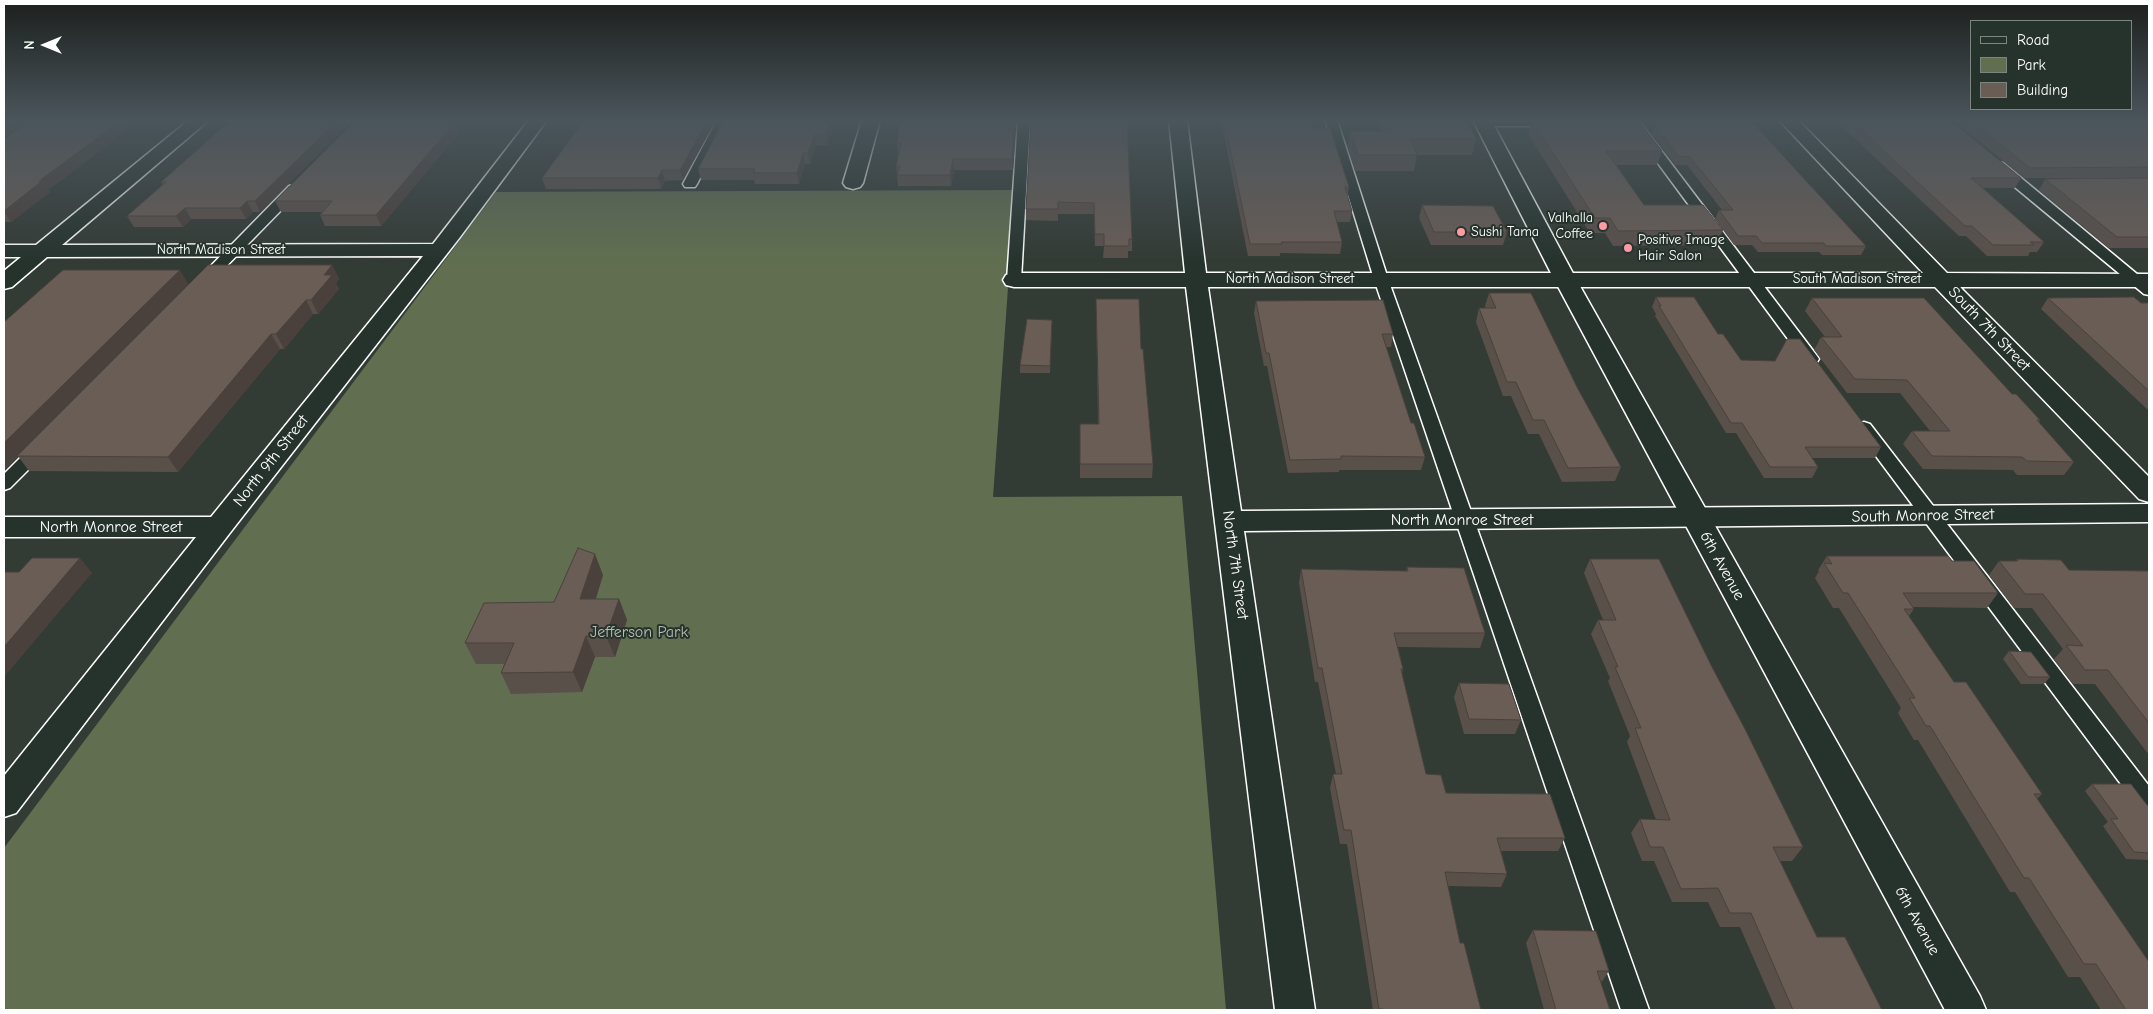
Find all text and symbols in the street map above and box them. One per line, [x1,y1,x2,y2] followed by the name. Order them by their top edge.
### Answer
[20,20,70,70] north arrow
[1970,20,2133,110] legend
[2017,31,2049,49] text: Road
[21,40,38,50] text: N
[2017,56,2046,74] text: Park
[2017,81,2068,99] text: Building
[1548,210,1593,242] place label: Valhalla Coffee
[1597,220,1609,232] marker: Valhalla Coffee
[1471,224,1539,240] place label: Sushi Tama
[1455,226,1467,238] marker: Sushi Tama
[1638,232,1725,264] place label: Positive Image Hair Salon
[157,242,285,258] street label: North Madison Street
[1622,242,1634,254] marker: Positive Image Hair Salon
[1226,271,1354,287] street label: North Madison Street
[1793,271,1921,287] street label: South Madison Street
[1944,283,2034,375] street label: South 7th Street
[229,411,313,511] street label: North 9th Street
[1852,505,1994,527] street label: South Monroe Street
[1218,509,1252,621] street label: North 7th Street
[1391,510,1533,530] street label: North Monroe Street
[40,517,182,537] street label: North Monroe Street
[1695,528,1749,604] street label: 6th Avenue
[590,622,688,642] park label: Jefferson Park
[1890,883,1944,959] street label: 6th Avenue

